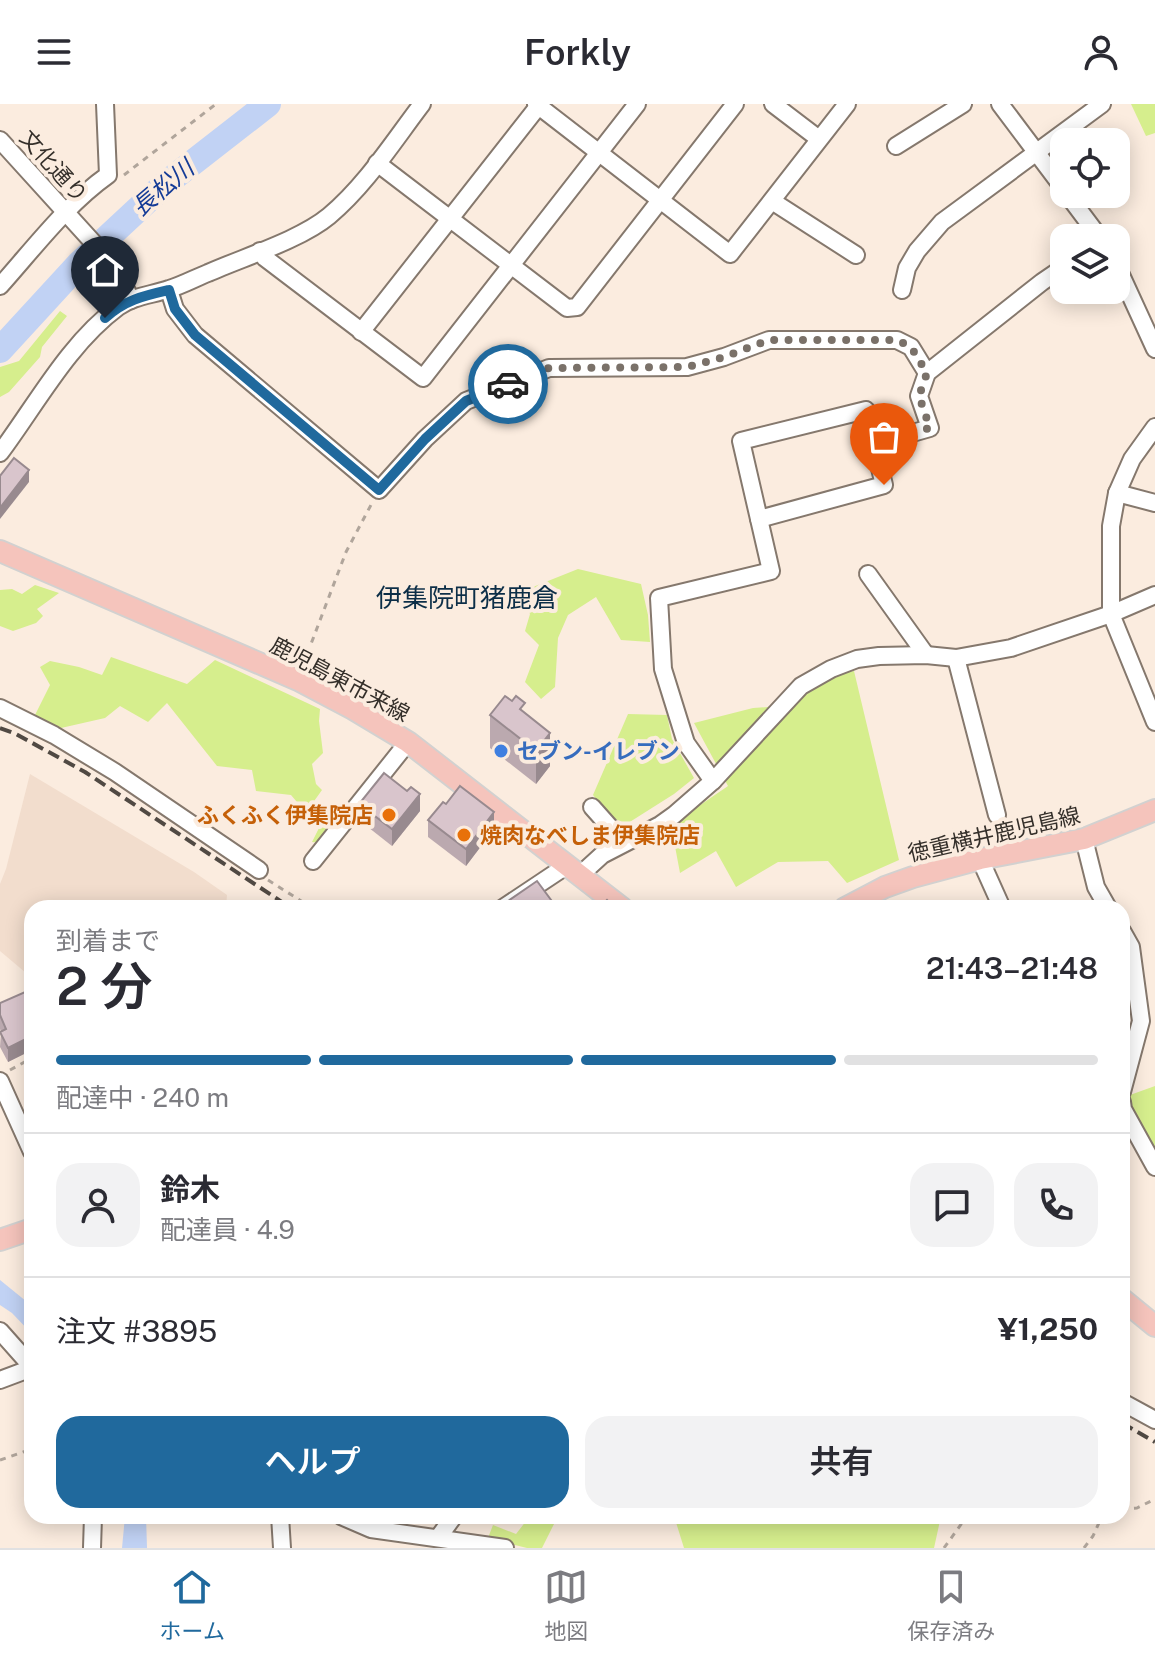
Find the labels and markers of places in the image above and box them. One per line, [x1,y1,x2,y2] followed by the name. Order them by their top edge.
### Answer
[71,236,139,318] pin
[850,403,918,485] pin
[517,738,680,764] place label: セブン-イレブン
[492,742,510,760] marker: セブン-イレブン
[197,802,373,828] place label: ふくふく伊集院店
[380,806,398,824] marker: ふくふく伊集院店
[480,822,700,848] place label: 焼肉なべしま伊集院店
[455,826,473,844] marker: 焼肉なべしま伊集院店

